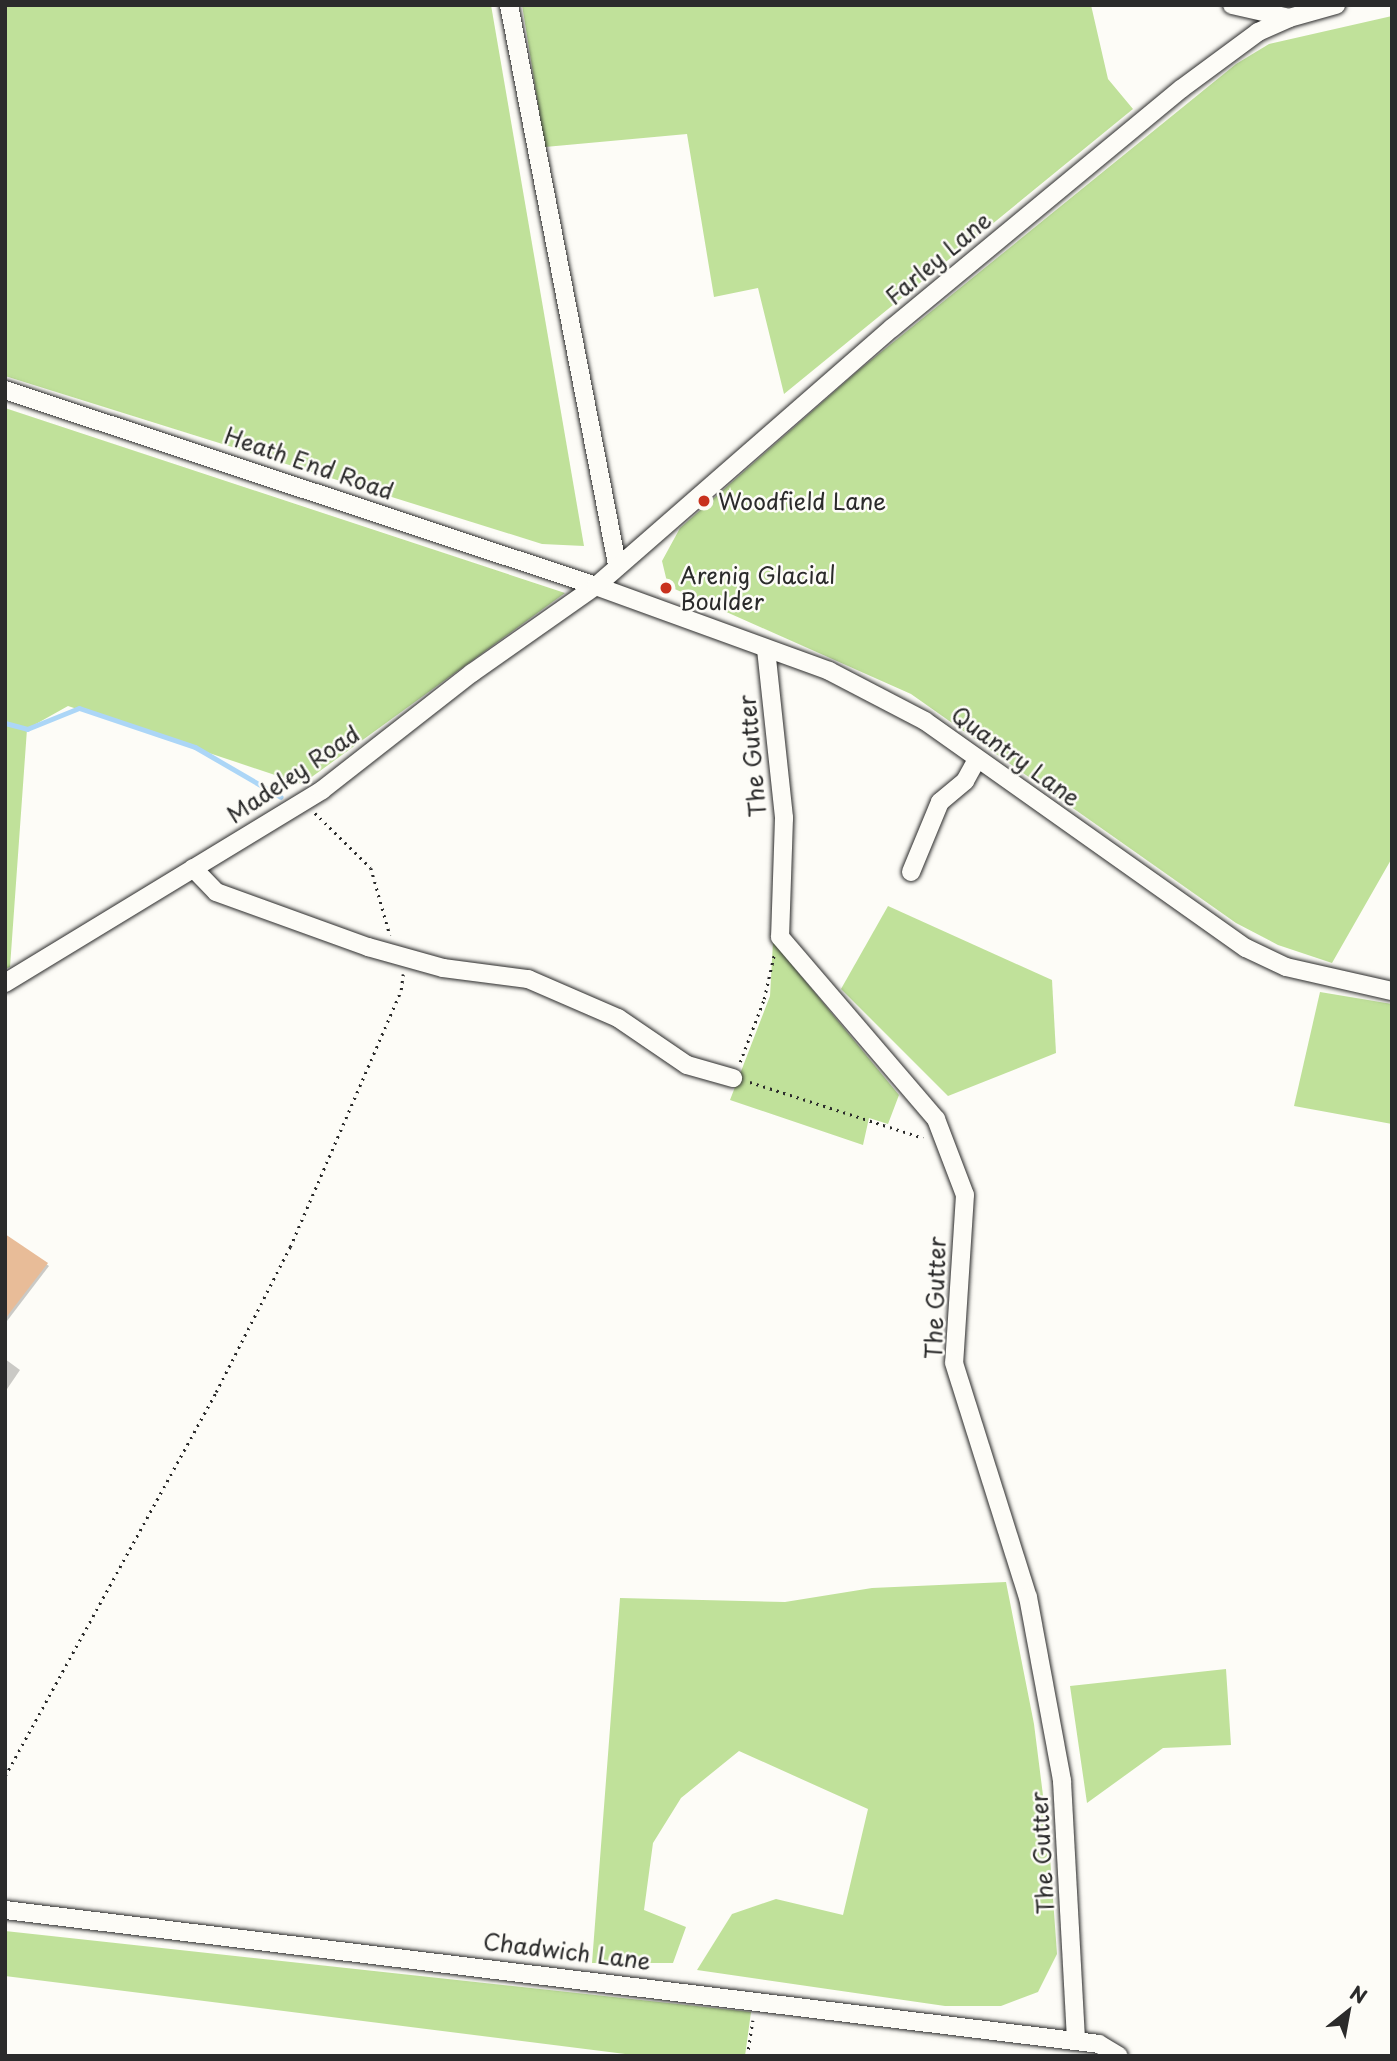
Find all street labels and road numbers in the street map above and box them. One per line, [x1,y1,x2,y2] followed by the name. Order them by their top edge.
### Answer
[879,205,997,311] street label: Farley Lane
[220,421,398,505] street label: Heath End Road
[733,694,771,818] street label: The Gutter
[946,700,1086,812] street label: Quantry Lane
[221,719,365,829] street label: Madeley Road
[919,1237,951,1359] street label: The Gutter
[1025,1792,1059,1914] street label: The Gutter
[481,1927,653,1975] street label: Chadwich Lane

